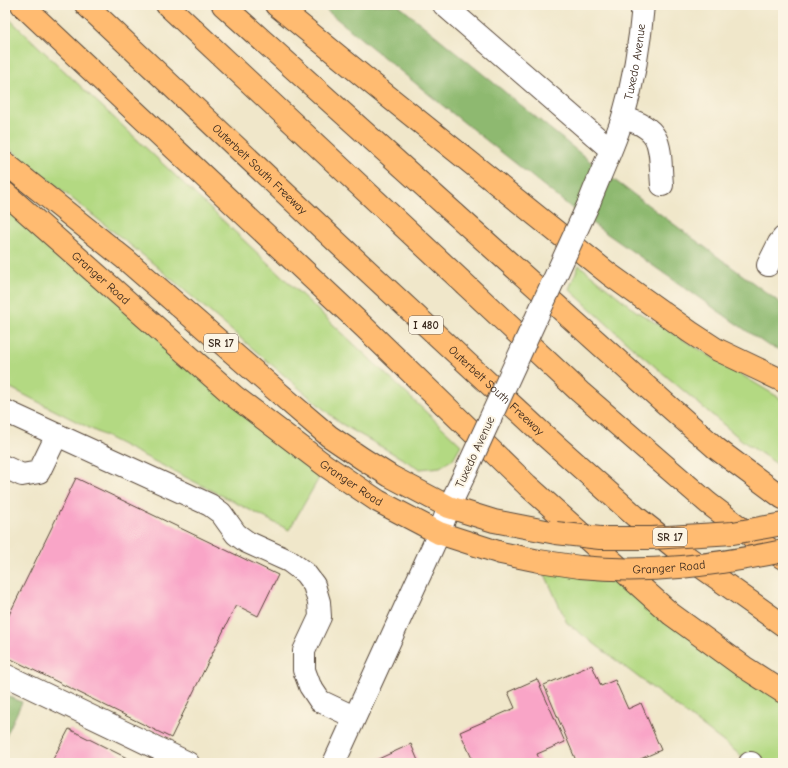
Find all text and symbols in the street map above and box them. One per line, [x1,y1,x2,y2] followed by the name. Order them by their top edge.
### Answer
[621,23,648,101] street label: Tuxedo Avenue
[209,121,310,218] street label: Outerbelt South Freeway
[69,248,133,307] street label: Granger Road
[409,316,443,334] road number: I 480
[204,334,238,352] road number: SR 17
[446,343,547,439] street label: Outerbelt South Freeway
[452,414,498,490] street label: Tuxedo Avenue
[317,457,385,509] street label: Granger Road
[653,528,687,546] road number: SR 17
[632,557,706,576] street label: Granger Road

